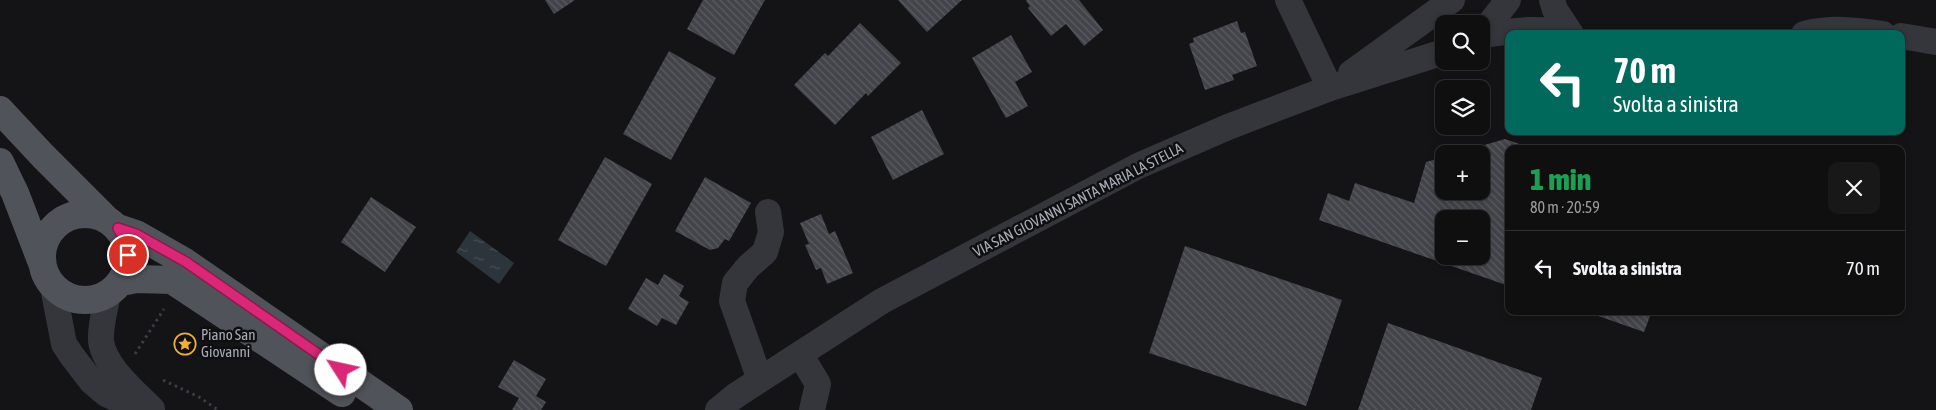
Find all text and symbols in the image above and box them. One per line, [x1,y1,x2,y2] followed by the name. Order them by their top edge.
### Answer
[1435,15,1490,265] map controls
[1435,15,1490,70] button: search
[1530,50,1595,115] icon: left
[1613,50,1676,90] text: 70 m
[1435,80,1490,135] button: layers
[1613,91,1739,117] text: Svolta a sinistra
[970,139,1186,260] street label: VIA SAN GIOVANNI SANTA MARIA LA STELLA
[1435,145,1490,200] button: +
[1530,162,1591,196] text: 1 min
[1828,162,1880,214] button: close
[1530,198,1600,216] text: 80 m · 20:59
[1435,210,1490,265] button: −
[107,234,149,276] pin
[114,241,142,269] icon: arrive
[1530,254,1558,282] icon: left
[1573,257,1682,279] text: Svolta a sinistra
[1846,257,1880,279] text: 70 m
[201,326,255,360] place label: Piano San Giovanni
[173,332,197,356] place icon: Piano San Giovanni
[314,343,366,395] position arrow

